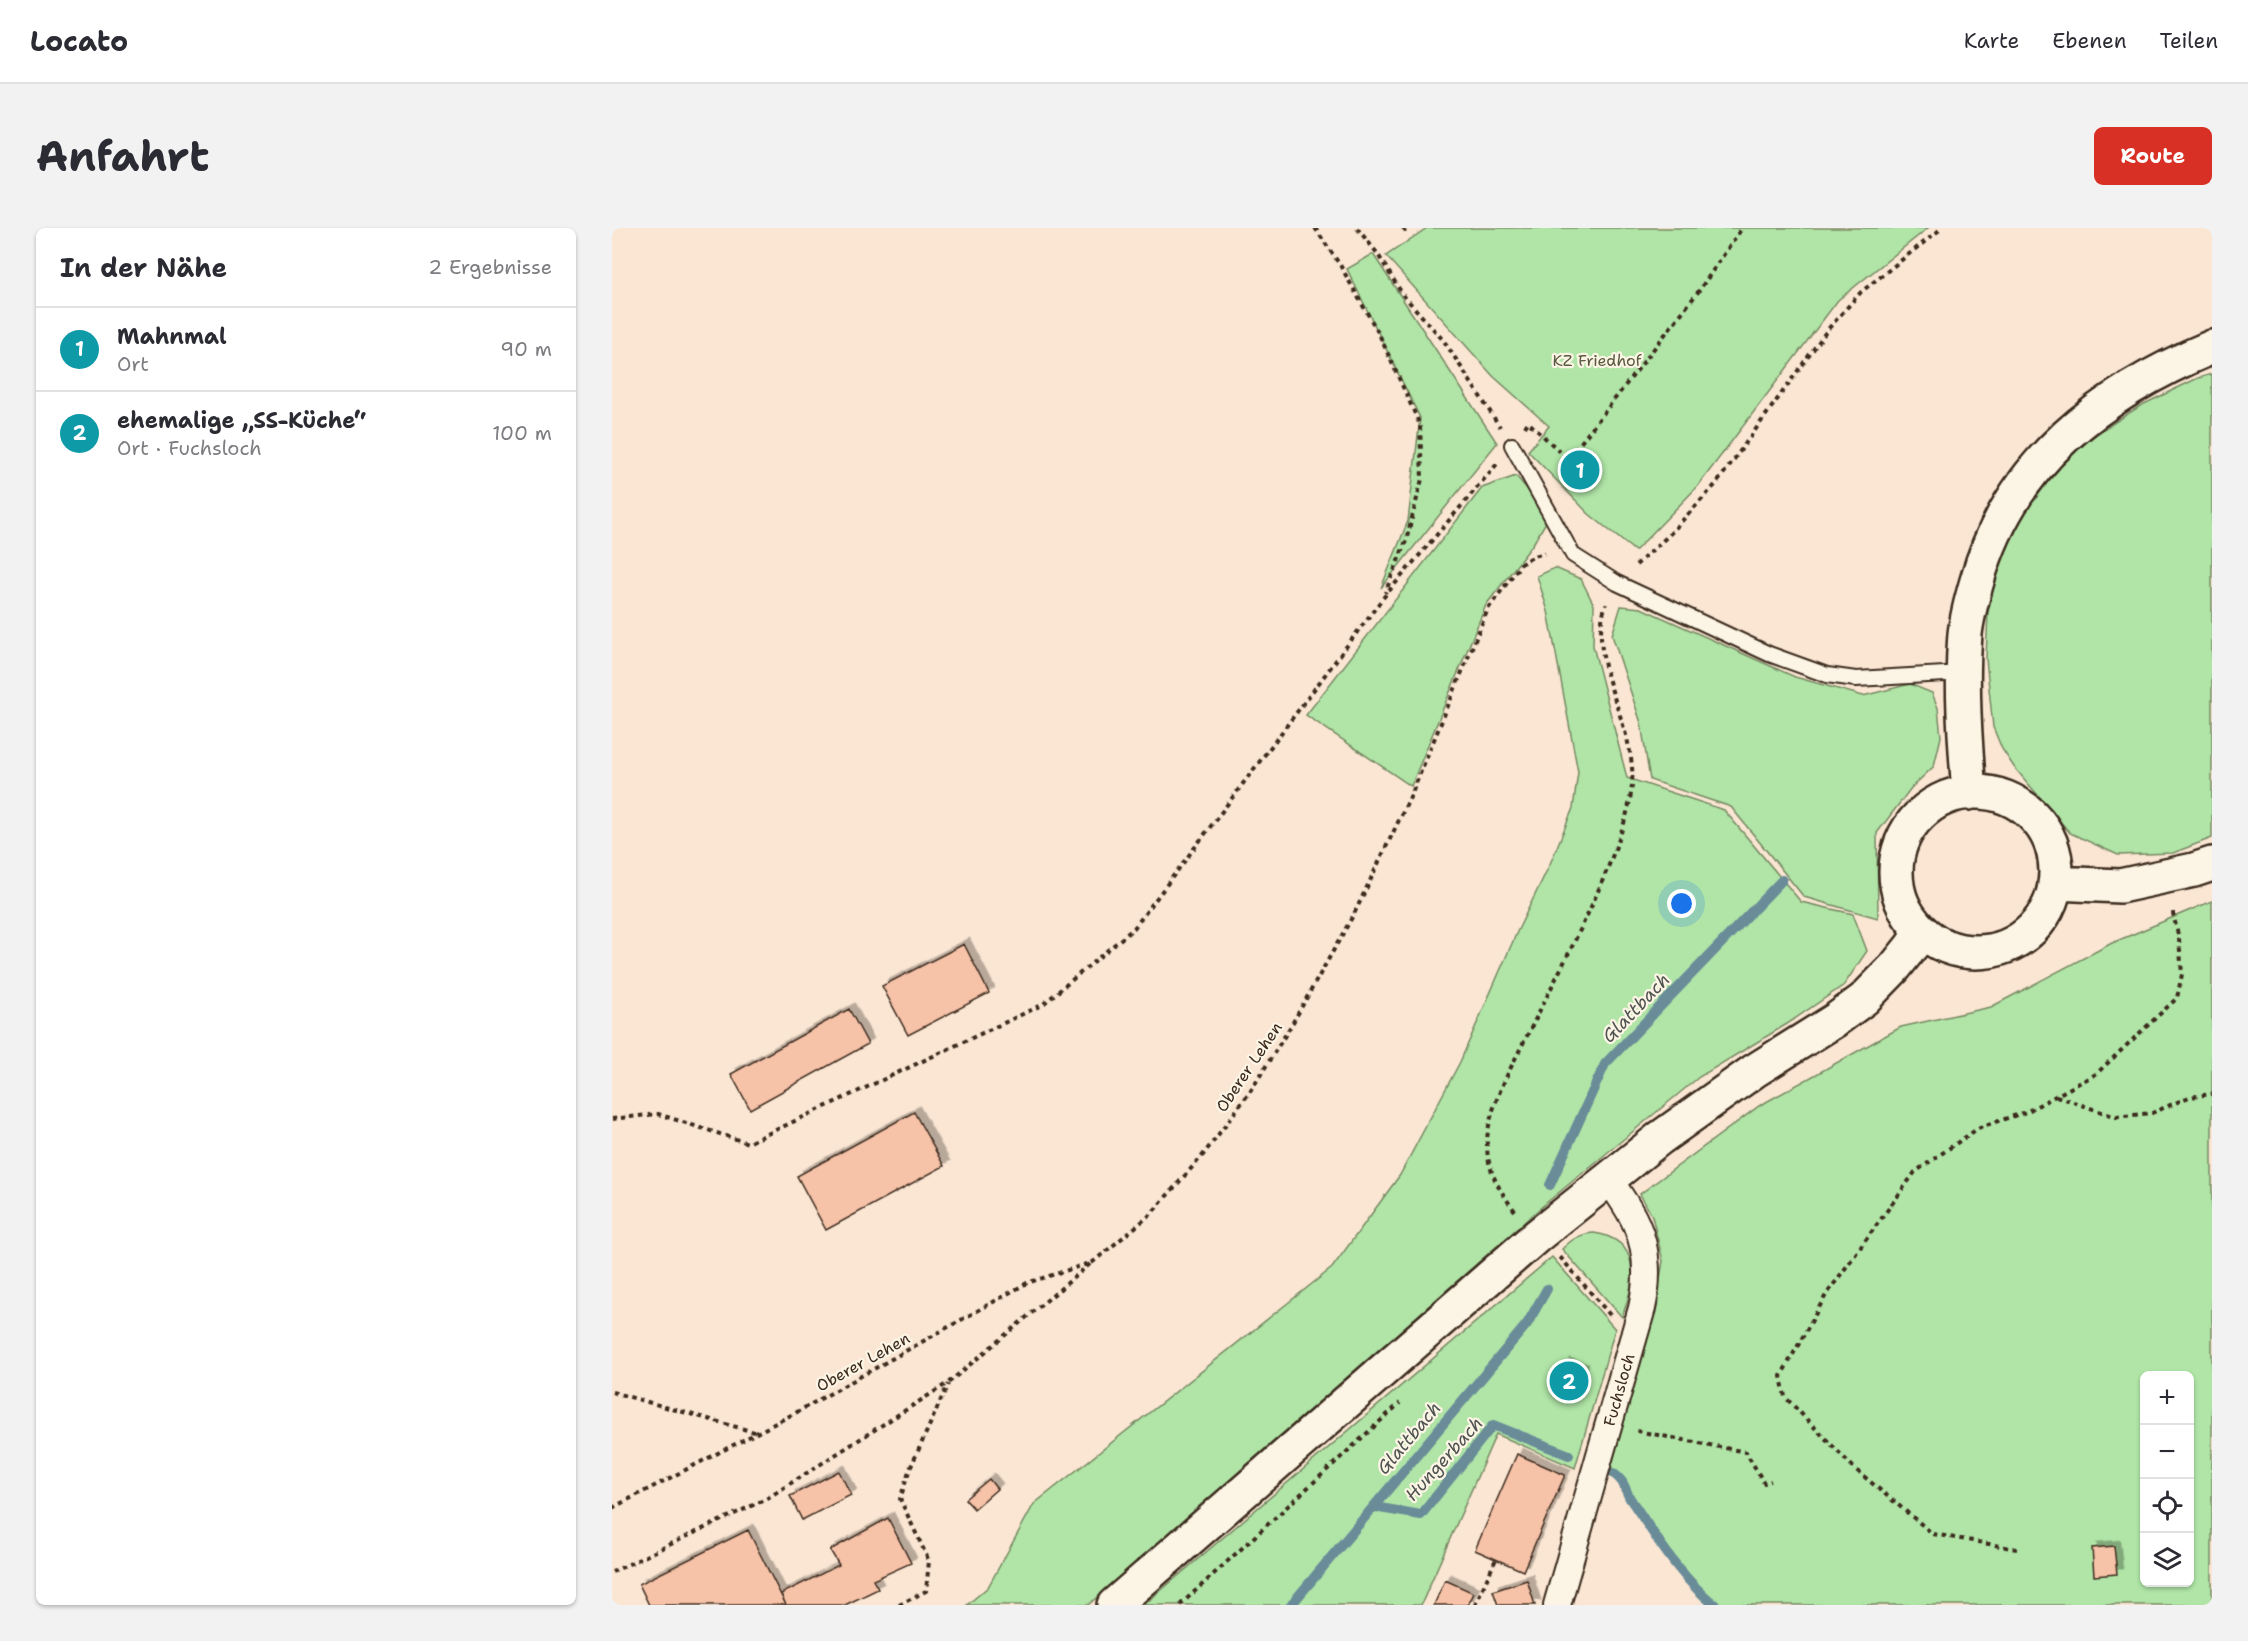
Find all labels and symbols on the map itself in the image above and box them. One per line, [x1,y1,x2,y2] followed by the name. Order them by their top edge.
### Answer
[1552,350,1643,371] park label: KZ Friedhof
[1560,448,1600,492] pin: 1
[1667,889,1696,918] your location
[1597,968,1675,1048] water label: Glattbach
[1211,1018,1287,1116] street label: Oberer Lehen
[812,1328,914,1396] street label: Oberer Lehen
[1598,1351,1639,1429] street label: Fuchsloch
[1550,1358,1588,1404] pin: 2
[1372,1397,1446,1479] water label: Glattbach
[1400,1412,1488,1506] water label: Hungerbach

